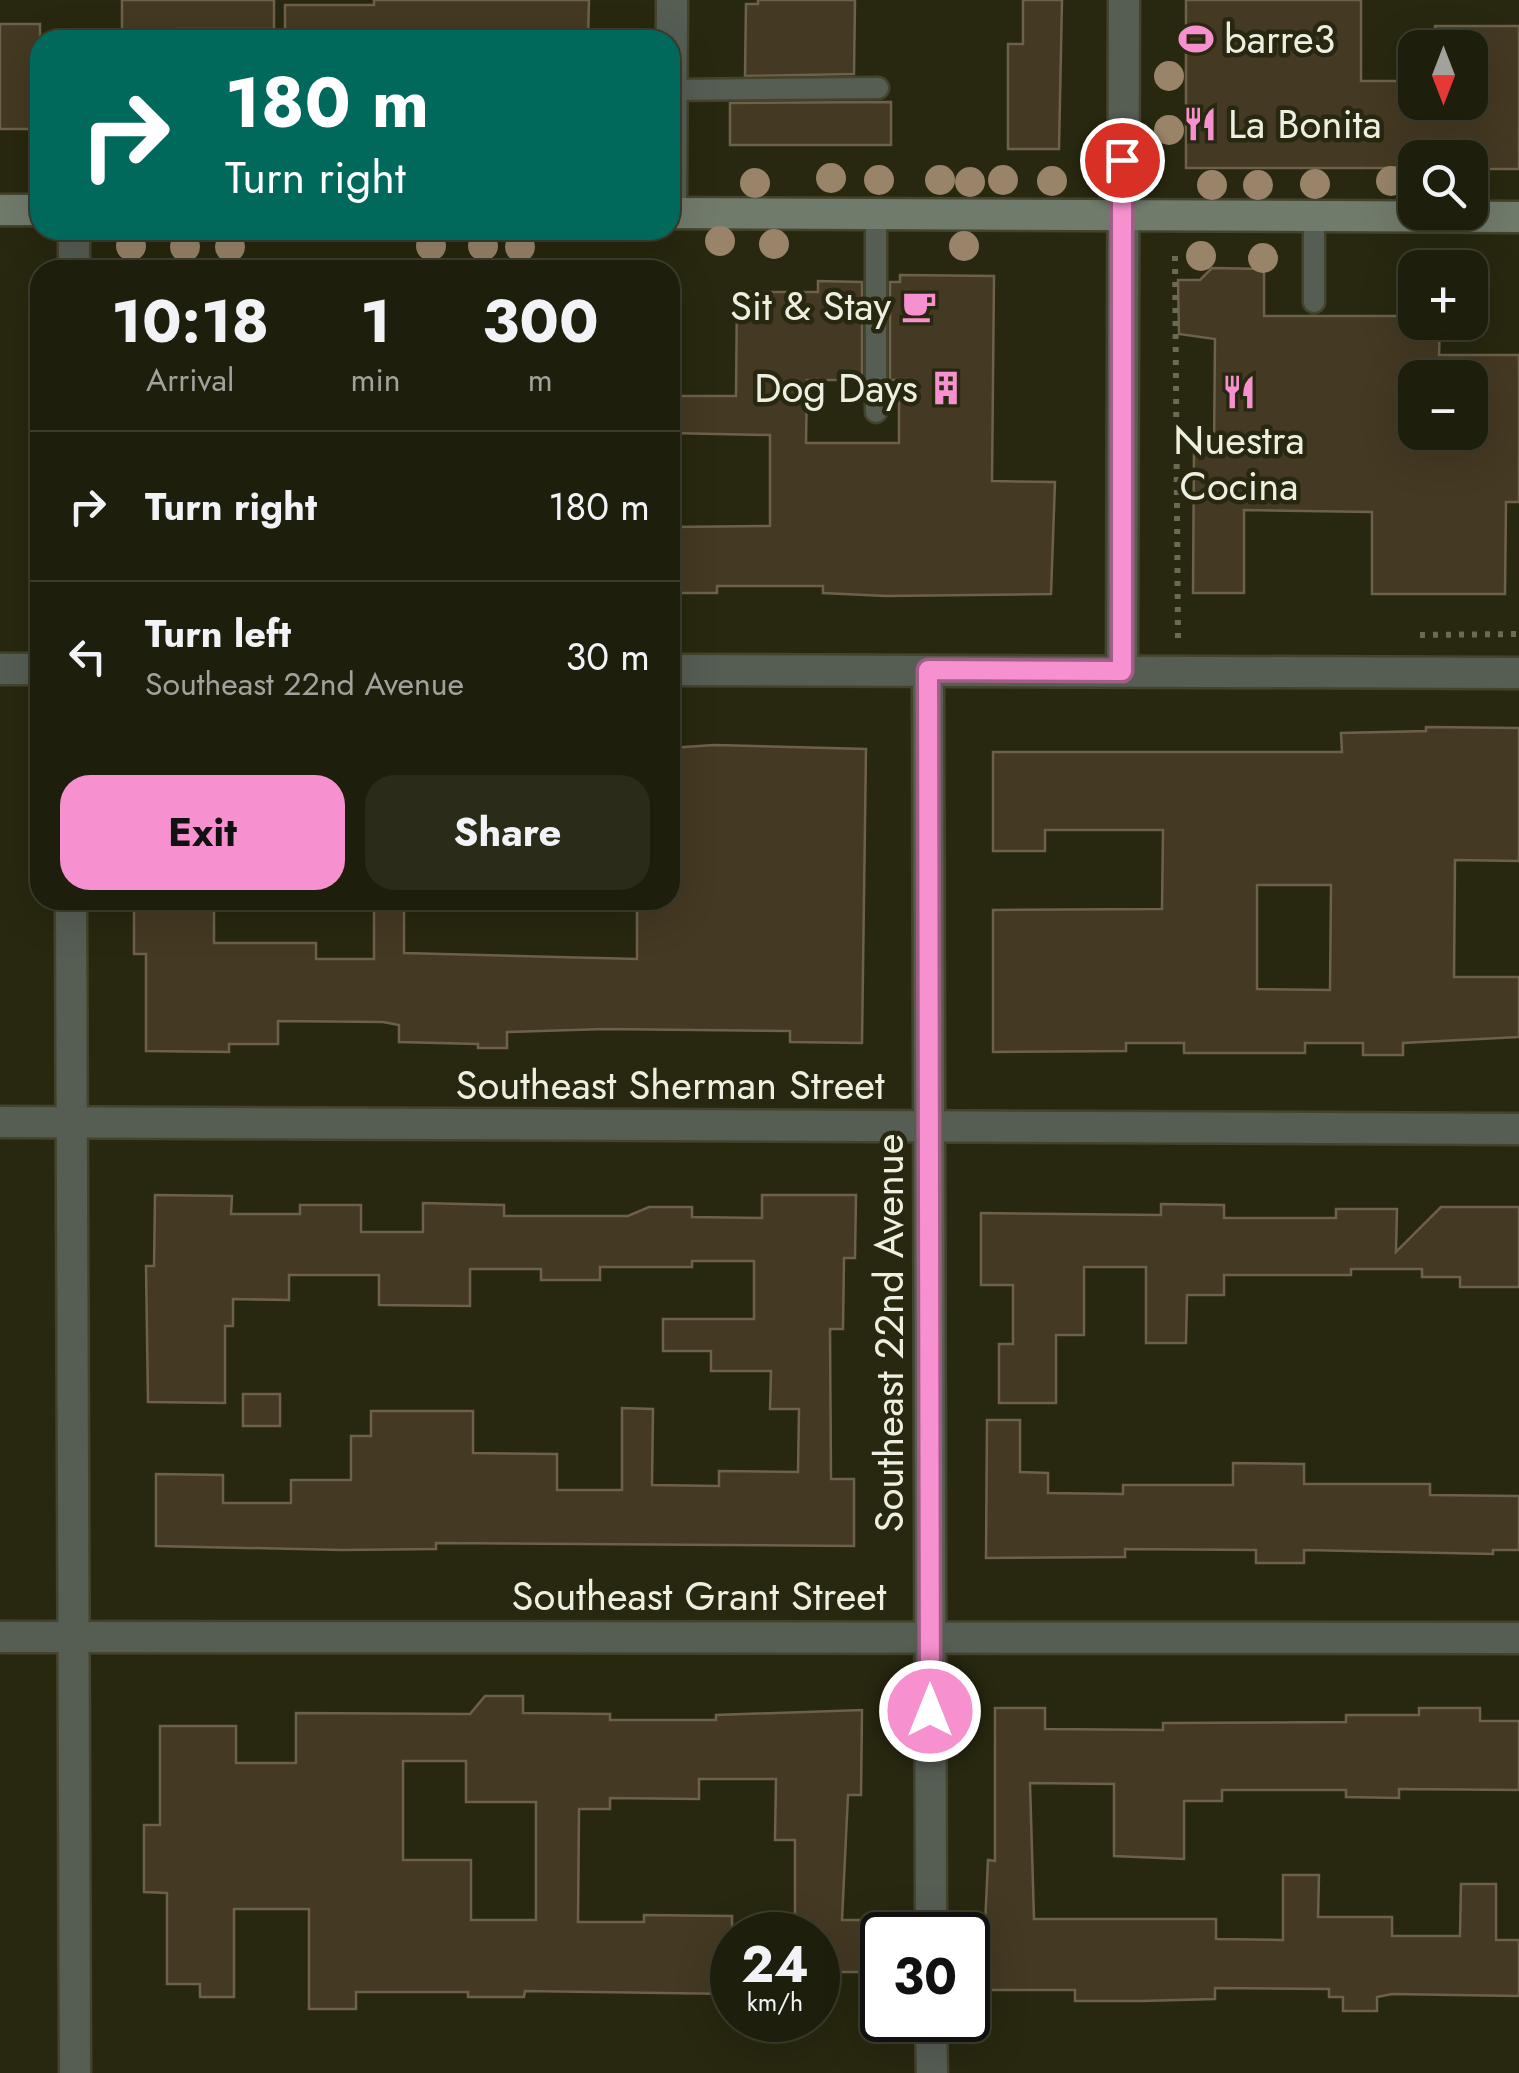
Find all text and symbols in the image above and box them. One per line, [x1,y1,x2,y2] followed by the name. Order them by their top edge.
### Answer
[1224,10,1335,68] place label: barre3
[1177,20,1215,58] sports icon: barre3
[1398,30,1488,120] north arrow
[1398,30,1488,450] map controls
[225,52,429,153] text: 180 m
[60,70,190,200] icon: right
[1228,95,1382,153] place label: La Bonita
[1181,105,1219,143] restaurant icon: La Bonita
[1080,118,1165,203] pin
[1095,133,1150,188] icon: arrive
[1398,140,1488,230] button: search
[225,145,406,210] text: Turn right
[1398,250,1488,340] button: +
[730,277,891,335] place label: Sit & Stay
[111,278,269,365] text: 10:18
[360,278,391,365] text: 1
[482,278,599,365] text: 300
[900,287,938,325] cafe icon: Sit & Stay
[146,357,234,403] text: Arrival
[350,357,401,403] text: min
[528,357,553,403] text: m
[754,359,918,417] place label: Dog Days
[1398,360,1488,450] button: −
[927,369,965,407] building icon: Dog Days
[1220,373,1258,411] restaurant icon: Nuestra Cocina
[1173,411,1305,515] place label: Nuestra Cocina
[60,479,115,534] icon: right
[145,479,317,534] text: Turn right
[548,479,650,534] text: 180 m
[145,606,291,661] text: Turn left
[60,629,115,684] icon: left
[565,629,650,684] text: 30 m
[145,661,464,707] text: Southeast 22nd Avenue
[60,775,345,890] button: Exit
[365,775,650,890] button: Share
[455,1056,885,1114] street label: Southeast Sherman Street
[860,1134,918,1532] street label: Southeast 22nd Avenue
[512,1567,887,1625] street label: Southeast Grant Street
[878,1659,982,1763] position arrow
[860,1912,990,2042] speed limit sign: 30
[741,1928,809,2001] text: 24
[747,1984,803,2020] text: km/h

